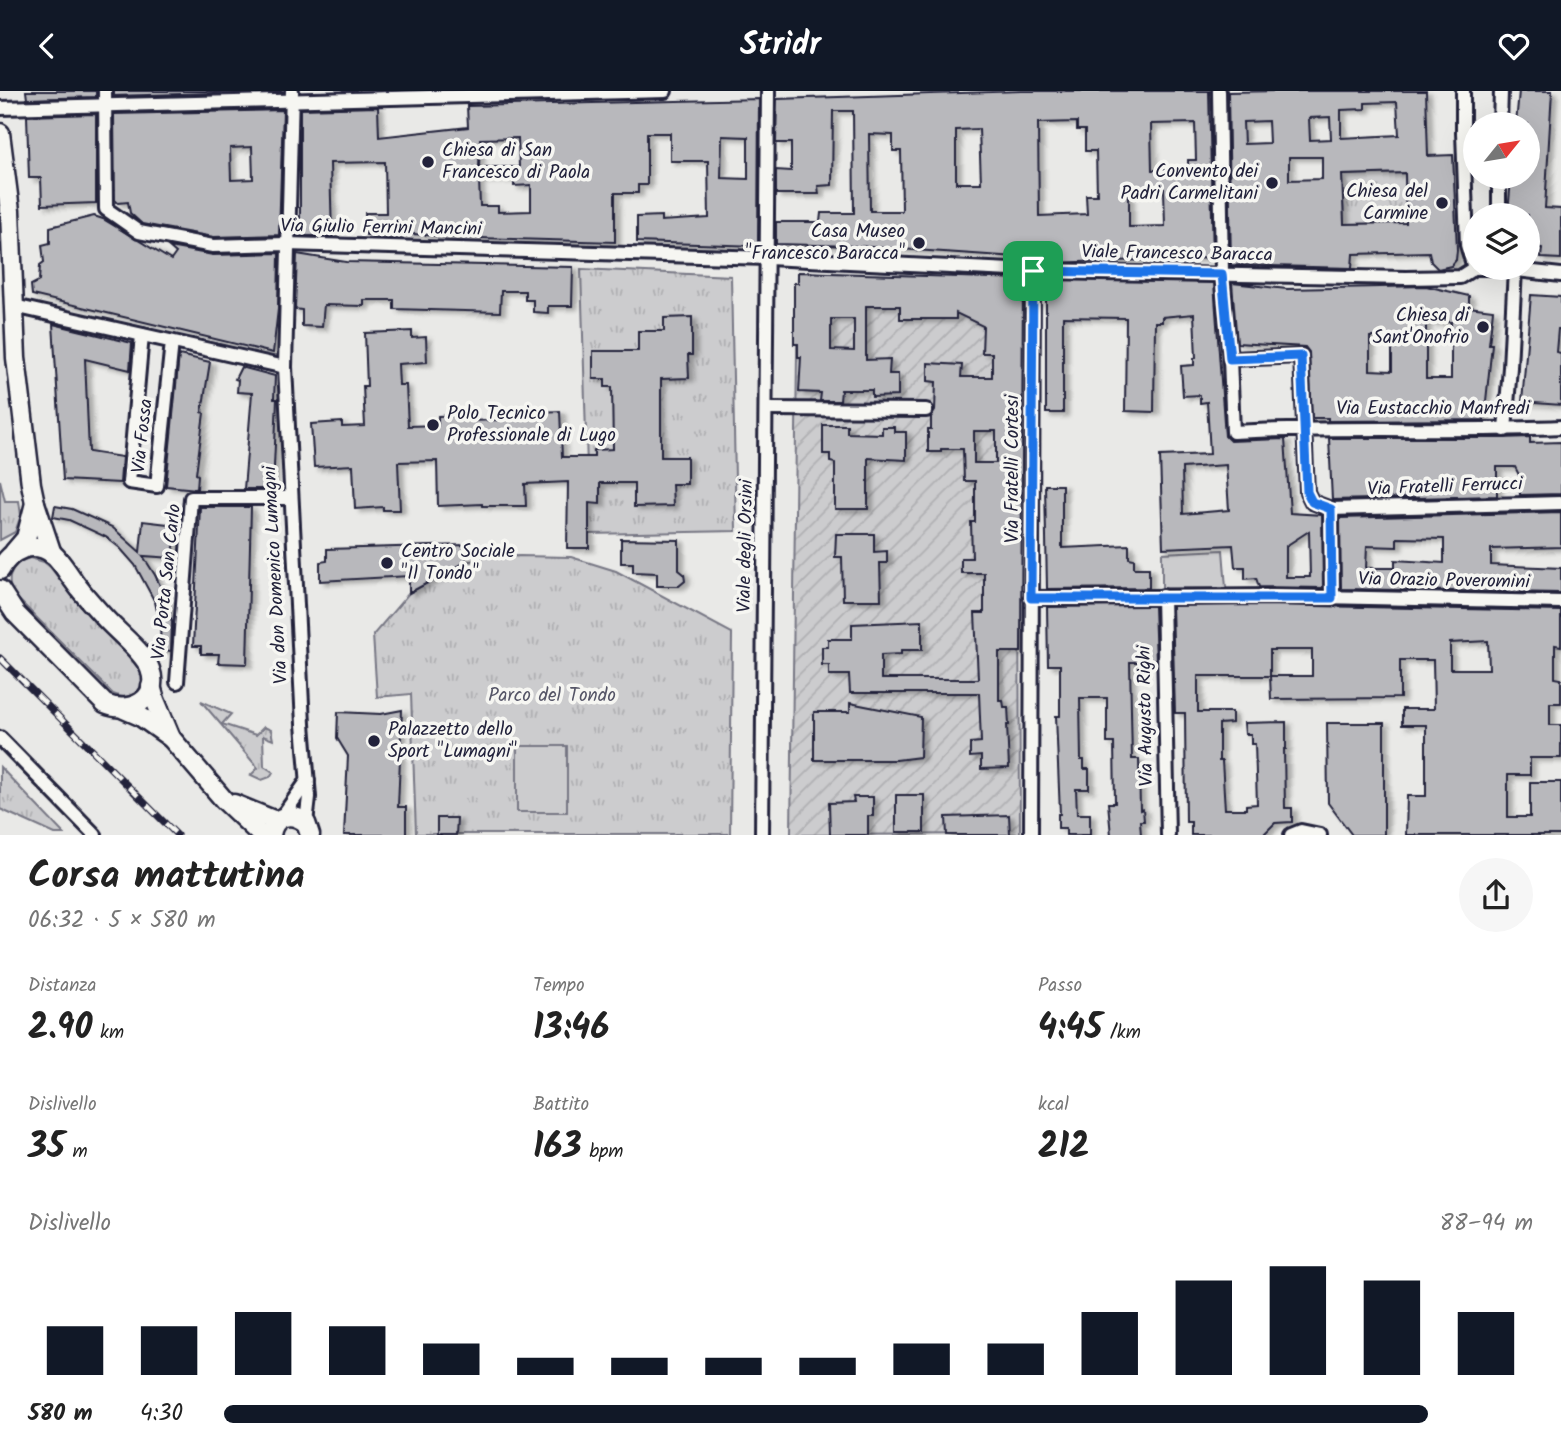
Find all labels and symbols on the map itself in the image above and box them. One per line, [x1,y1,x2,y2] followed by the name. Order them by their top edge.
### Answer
[1463,112,1540,189] north arrow
[442,136,590,188] place label: Chiesa di San Francesco di Paola
[420,154,436,170] marker: Chiesa di San Francesco di Paola
[1121,157,1259,209] place label: Convento dei Padri Carmelitani
[1264,175,1280,191] marker: Convento dei Padri Carmelitani
[1346,177,1428,229] place label: Chiesa del Carmine
[1434,195,1450,211] marker: Chiesa del Carmine
[280,211,483,245] street label: Via Giulio Ferrini Mancini
[745,217,905,269] place label: Casa Museo "Francesco Baracca"
[911,235,927,251] marker: Casa Museo "Francesco Baracca"
[1081,237,1273,271] street label: Viale Francesco Baracca
[1003,241,1063,301] pin
[1373,301,1470,353] place label: Chiesa di Sant'Onofrio
[1475,319,1491,335] marker: Chiesa di Sant'Onofrio
[998,393,1028,543] street label: Via Fratelli Cortesi
[1336,394,1531,424] street label: Via Eustacchio Manfredi
[124,397,162,475] street label: Via Fossa
[447,399,616,451] place label: Polo Tecnico Professionale di Lugo
[425,417,441,433] marker: Polo Tecnico Professionale di Lugo
[255,464,297,685] street label: Via don Domenico Lumagni
[1367,469,1525,505] street label: Via Fratelli Ferrucci
[730,478,762,613] street label: Viale degli Orsini
[144,502,190,662] street label: Via Porta San Carlo
[401,537,515,589] place label: Centro Sociale "Il Tondo"
[379,555,395,571] marker: Centro Sociale "Il Tondo"
[1358,565,1532,598] street label: Via Orazio Poveromini
[1130,644,1162,787] street label: Via Augusto Righi
[488,681,616,711] park label: Parco del Tondo
[388,715,517,767] place label: Palazzetto dello Sport "Lumagni"
[366,733,382,749] marker: Palazzetto dello Sport "Lumagni"

